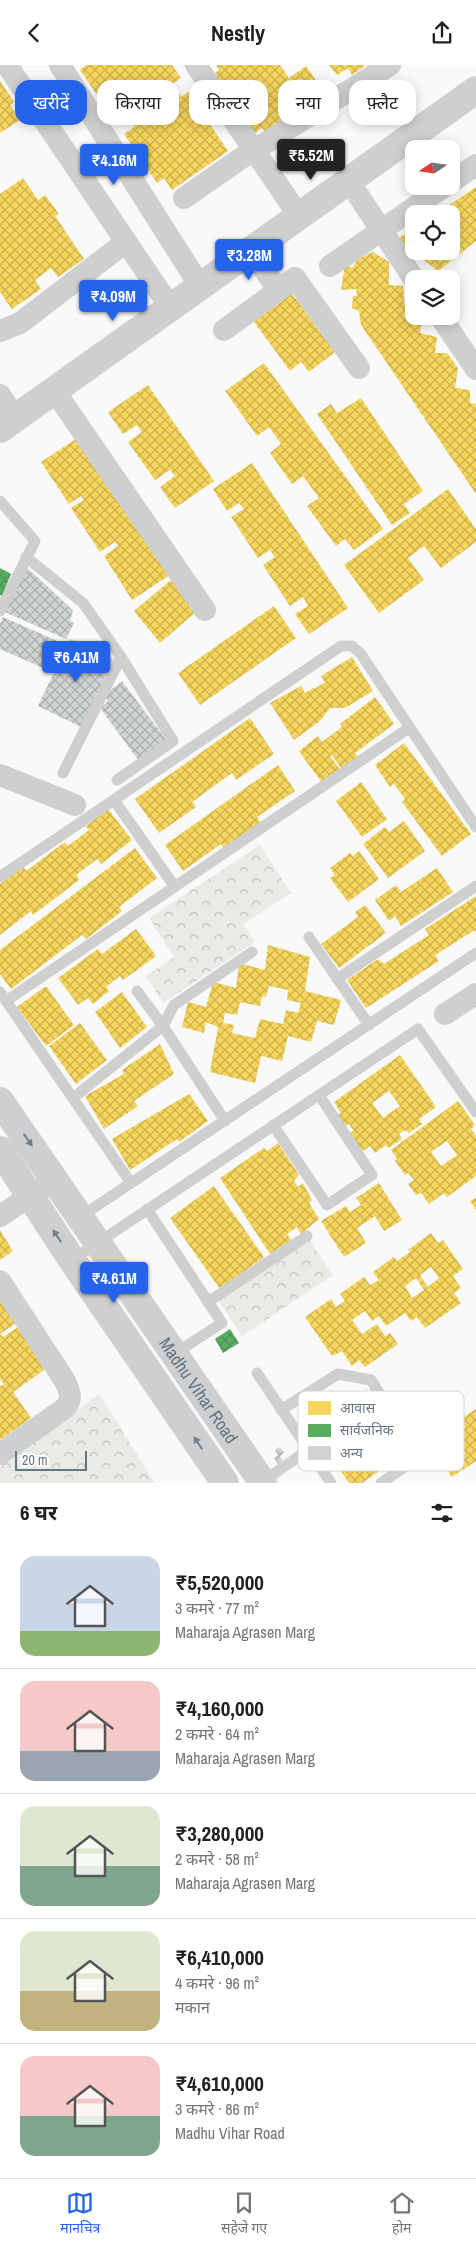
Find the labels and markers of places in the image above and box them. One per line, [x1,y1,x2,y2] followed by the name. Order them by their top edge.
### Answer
[270,139,352,181] pin: ₹5.52M
[73,143,155,186] pin: ₹4.16M
[208,239,290,281] pin: ₹3.28M
[72,279,154,322] pin: ₹4.09M
[35,641,117,683] pin: ₹6.41M
[73,1261,155,1304] pin: ₹4.61M

